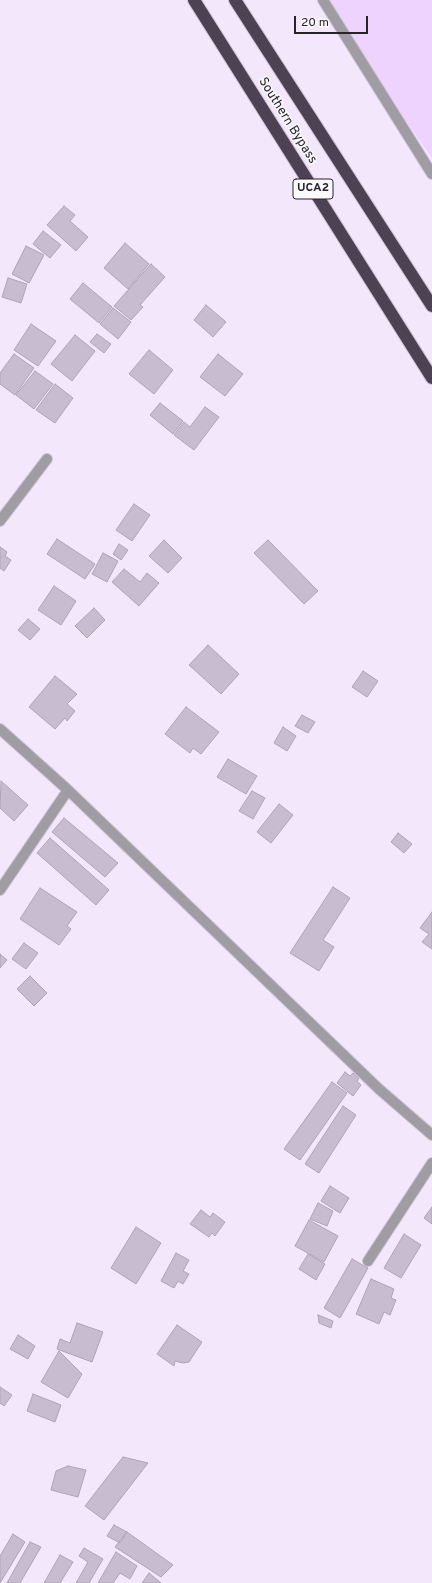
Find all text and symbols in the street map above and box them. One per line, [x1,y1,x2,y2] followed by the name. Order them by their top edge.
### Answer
[296,8,370,34] scale bar
[301,15,329,31] text: 20 m
[254,75,320,167] street label: Southern Bypass
[293,179,333,199] road number: UCA2

